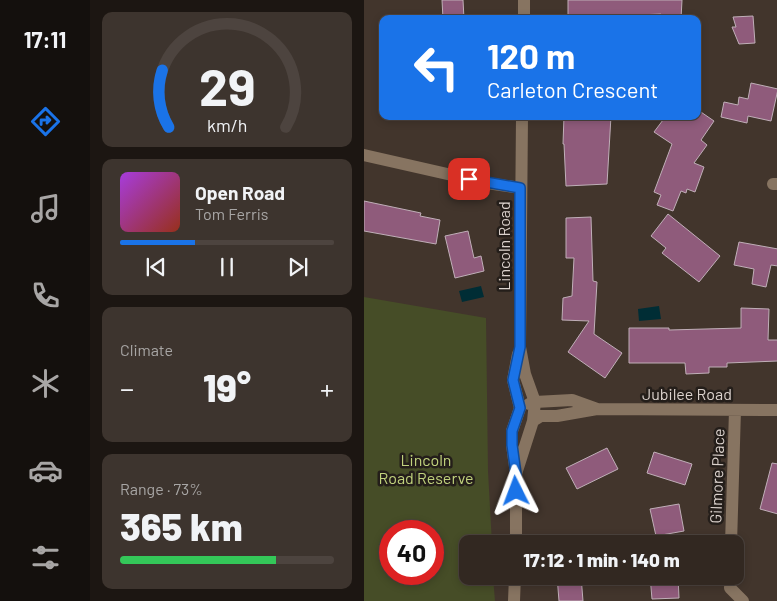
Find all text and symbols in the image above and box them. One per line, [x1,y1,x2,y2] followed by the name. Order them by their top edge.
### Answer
[24,26,66,52] text: 17:11
[487,34,575,76] text: 120 m
[404,35,469,100] icon: left
[199,54,255,116] text: 29
[487,76,658,102] text: Carleton Crescent
[28,104,63,139] icon: directions
[207,114,247,136] text: km/h
[448,158,490,200] pin
[455,165,483,193] icon: arrive
[195,181,285,204] text: Open Road
[28,191,63,226] icon: music
[494,201,513,291] street label: Lincoln Road
[195,204,269,223] text: Tom Ferris
[142,253,170,281] icon: previous
[213,253,241,281] icon: pause
[284,253,312,281] icon: next
[28,278,63,313] icon: phone
[120,340,173,359] text: Climate
[203,364,251,410] text: 19°
[28,366,63,401] icon: climate
[120,371,134,405] text: −
[320,371,334,405] text: +
[642,384,732,403] street label: Jubilee Road
[705,428,728,524] street label: Gilmore Place
[378,450,474,487] park label: Lincoln Road Reserve
[28,453,63,488] icon: car
[489,464,541,516] position arrow
[120,479,203,498] text: Range · 73%
[120,503,243,549] text: 365 km
[379,520,444,585] speed limit sign: 40
[28,540,63,575] icon: filters
[523,548,680,571] text: 17:12 · 1 min · 140 m

